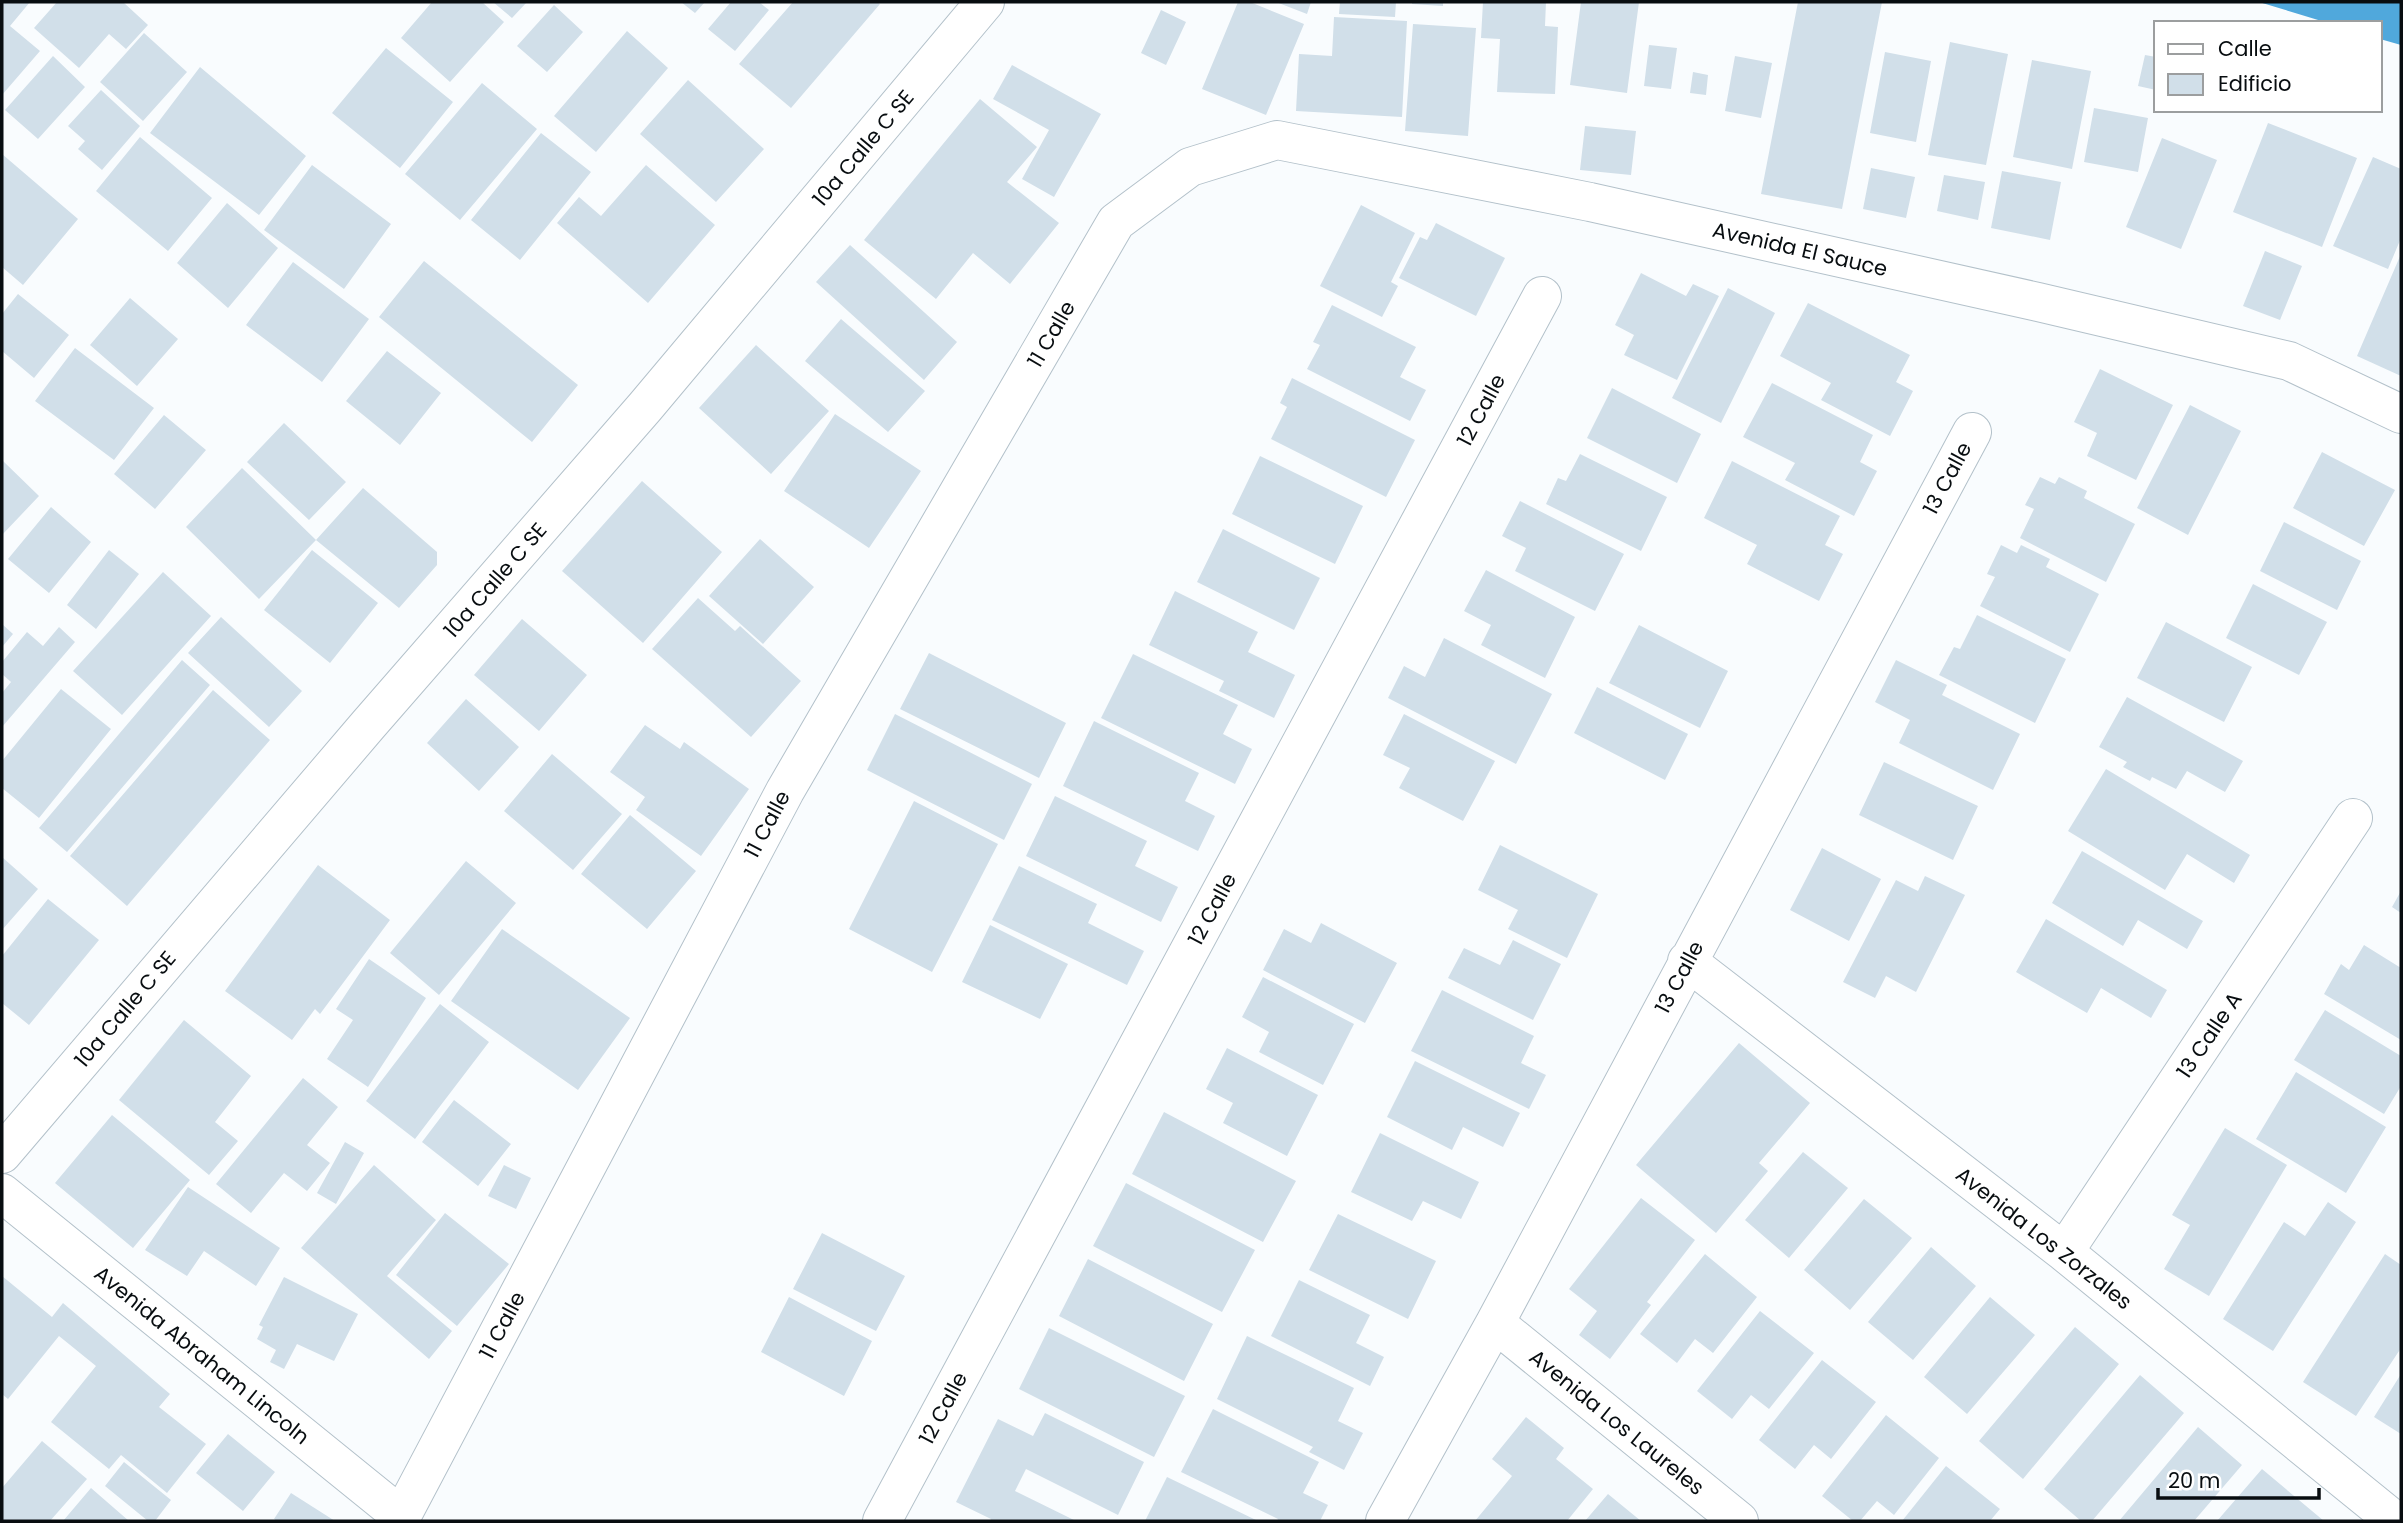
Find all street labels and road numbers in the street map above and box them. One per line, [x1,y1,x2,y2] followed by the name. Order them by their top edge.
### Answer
[806,84,920,212] street label: 10a Calle C SE
[1710,215,1890,283] street label: Avenida El Sauce
[1020,295,1082,373] street label: 11 Calle
[1450,369,1512,451] street label: 12 Calle
[1916,437,1978,519] street label: 13 Calle
[437,516,553,644] street label: 10a Calle C SE
[737,785,797,863] street label: 11 Calle
[1181,868,1243,950] street label: 12 Calle
[1648,936,1710,1018] street label: 13 Calle
[68,945,182,1073] street label: 10a Calle C SE
[2170,986,2248,1084] street label: 13 Calle A
[1950,1160,2138,1316] street label: Avenida Los Zorzales
[88,1259,316,1451] street label: Avenida Abraham Lincoln
[472,1286,532,1364] street label: 11 Calle
[1523,1342,1711,1502] street label: Avenida Los Laureles
[912,1367,974,1449] street label: 12 Calle

